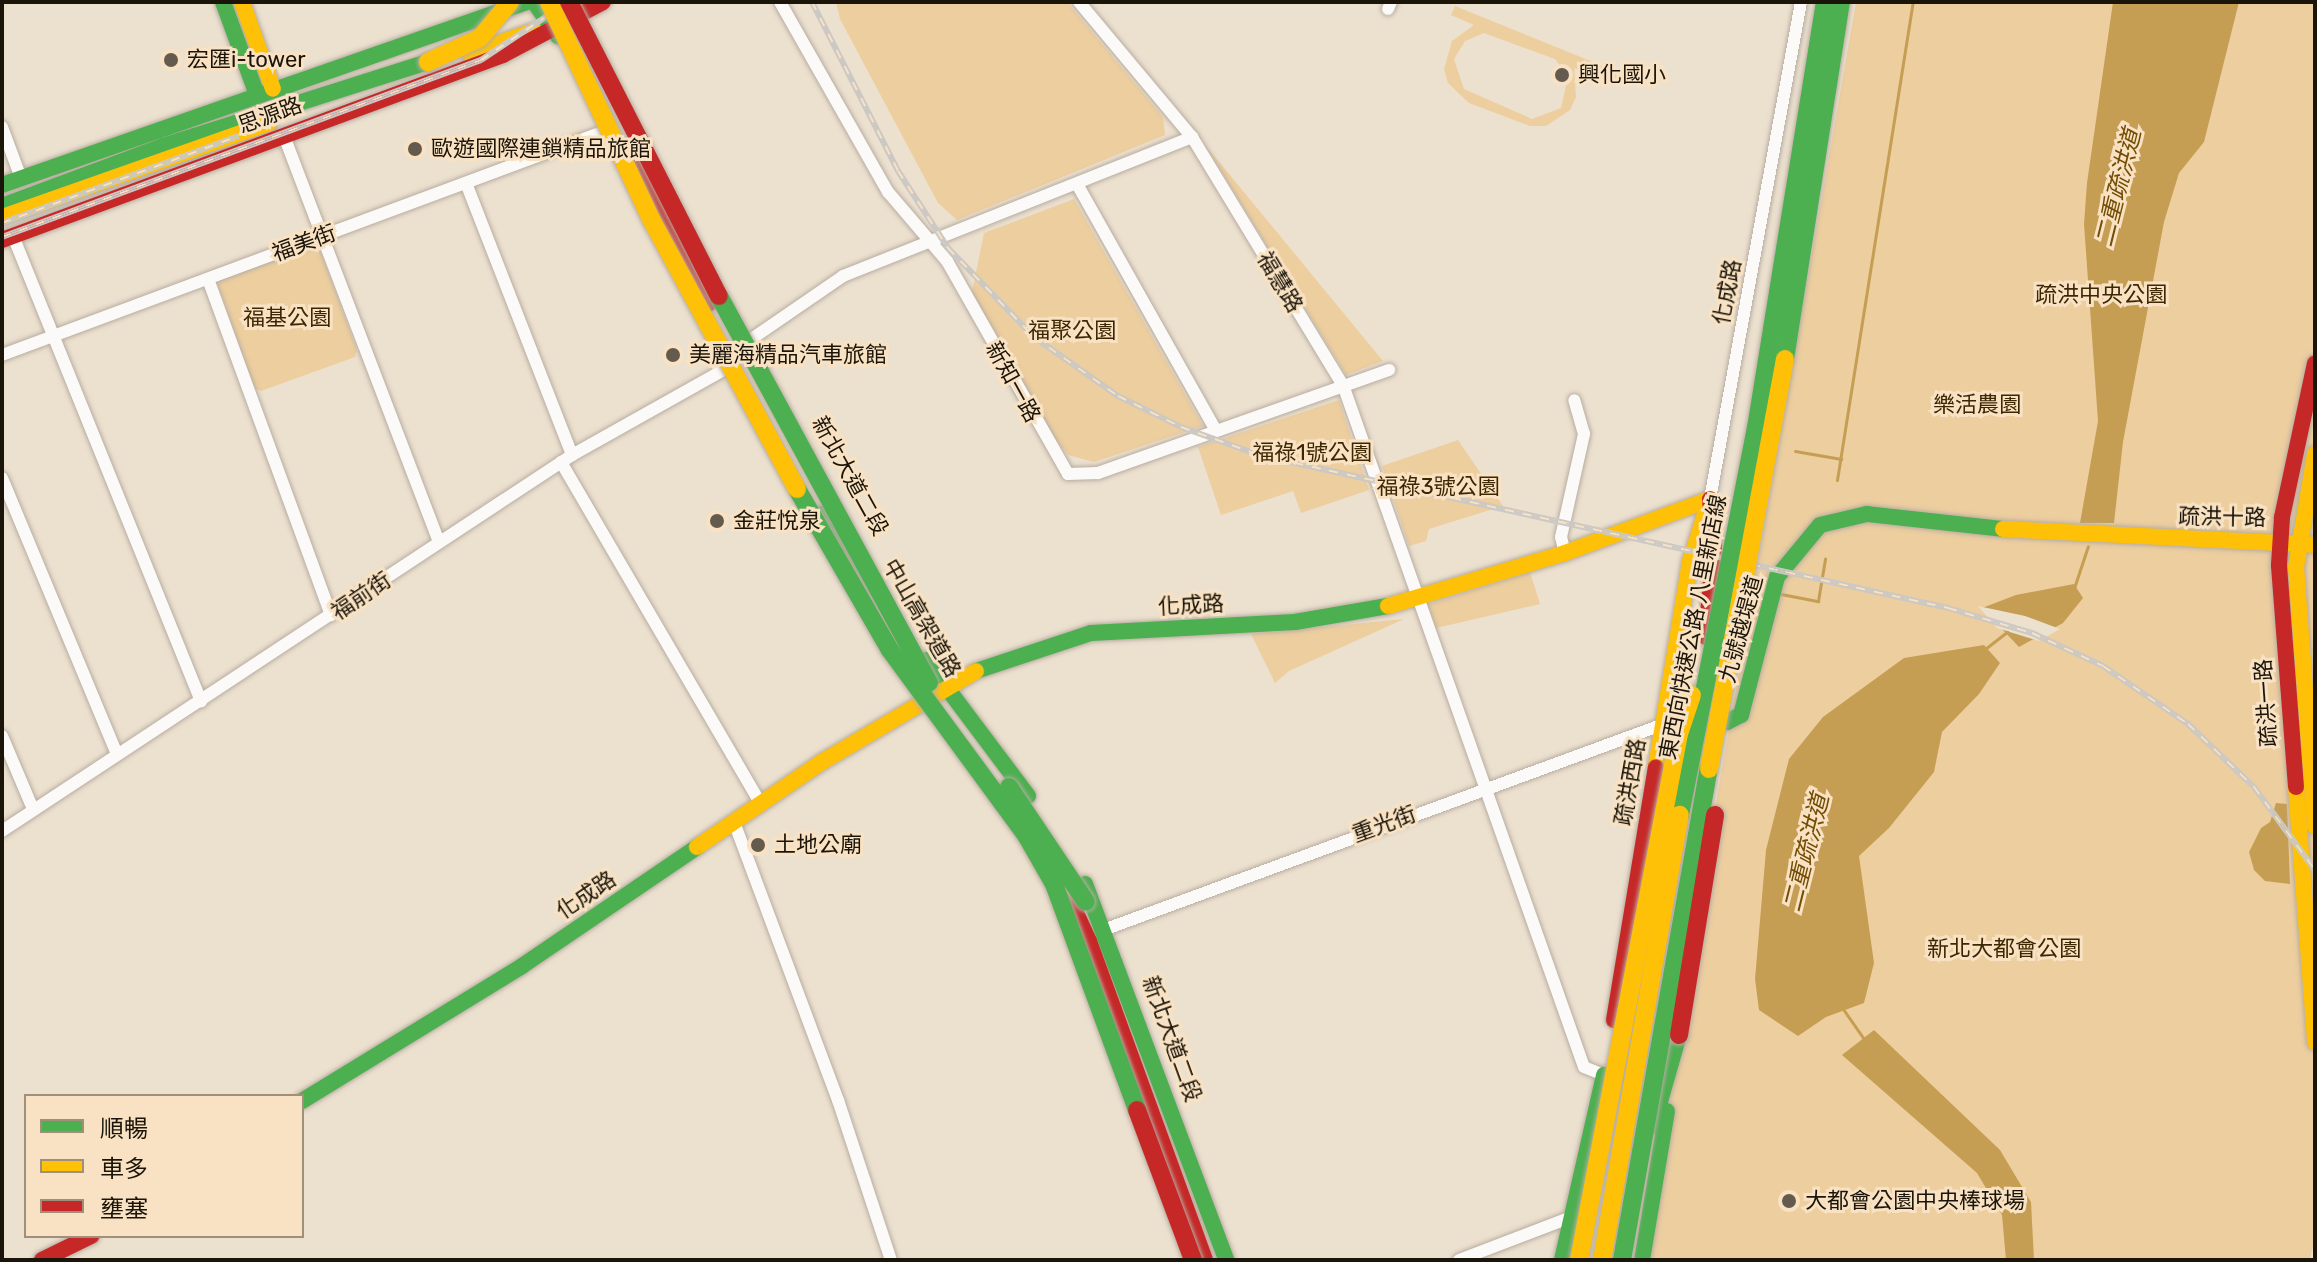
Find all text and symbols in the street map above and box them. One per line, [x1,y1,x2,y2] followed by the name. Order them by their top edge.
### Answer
[187,47,306,73] place label: 宏匯i-tower
[162,51,180,69] marker: 宏匯i-tower
[1578,62,1666,88] place label: 興化國小
[1553,66,1571,84] marker: 興化國小
[234,91,306,139] street label: 思源路
[2091,126,2147,250] water label: 二重疏洪道
[431,136,651,162] place label: 歐遊國際連鎖精品旅館
[406,140,424,158] marker: 歐遊國際連鎖精品旅館
[268,219,340,267] street label: 福美街
[1252,247,1308,317] street label: 福慧路
[1708,257,1746,327] street label: 化成路
[2035,282,2167,308] park label: 疏洪中央公園
[243,305,331,331] park label: 福基公園
[1028,318,1116,344] park label: 福聚公園
[980,337,1046,427] street label: 新知一路
[689,342,887,368] place label: 美麗海精品汽車旅館
[664,346,682,364] marker: 美麗海精品汽車旅館
[1933,392,2021,418] park label: 樂活農園
[806,412,894,540] street label: 新北大道二段
[1252,440,1372,466] park label: 福祿1號公園
[1376,474,1500,500] park label: 福祿3號公園
[1654,492,1732,762] street label: 東西向快速公路 八里新店線
[2178,503,2266,531] street label: 疏洪十路
[733,508,821,534] place label: 金莊悅泉
[708,512,726,530] marker: 金莊悅泉
[878,554,966,682] street label: 中山高架道路
[326,567,396,625] street label: 福前街
[1714,572,1768,686] street label: 九號越堤道
[1157,590,1225,620] street label: 化成路
[2250,658,2282,748] street label: 疏洪一路
[1609,736,1651,828] street label: 疏洪西路
[1779,791,1835,915] water label: 二重疏洪道
[1348,800,1420,848] street label: 重光街
[774,832,862,858] place label: 土地公廟
[749,836,767,854] marker: 土地公廟
[551,866,621,924] street label: 化成路
[1927,936,2081,962] park label: 新北大都會公園
[1137,972,1207,1106] street label: 新北大道二段
[24,1094,304,1238] legend
[100,1115,148,1143] text: 順暢
[100,1155,148,1183] text: 車多
[1805,1188,2025,1214] place label: 大都會公園中央棒球場
[1780,1192,1798,1210] marker: 大都會公園中央棒球場
[100,1195,148,1223] text: 壅塞

